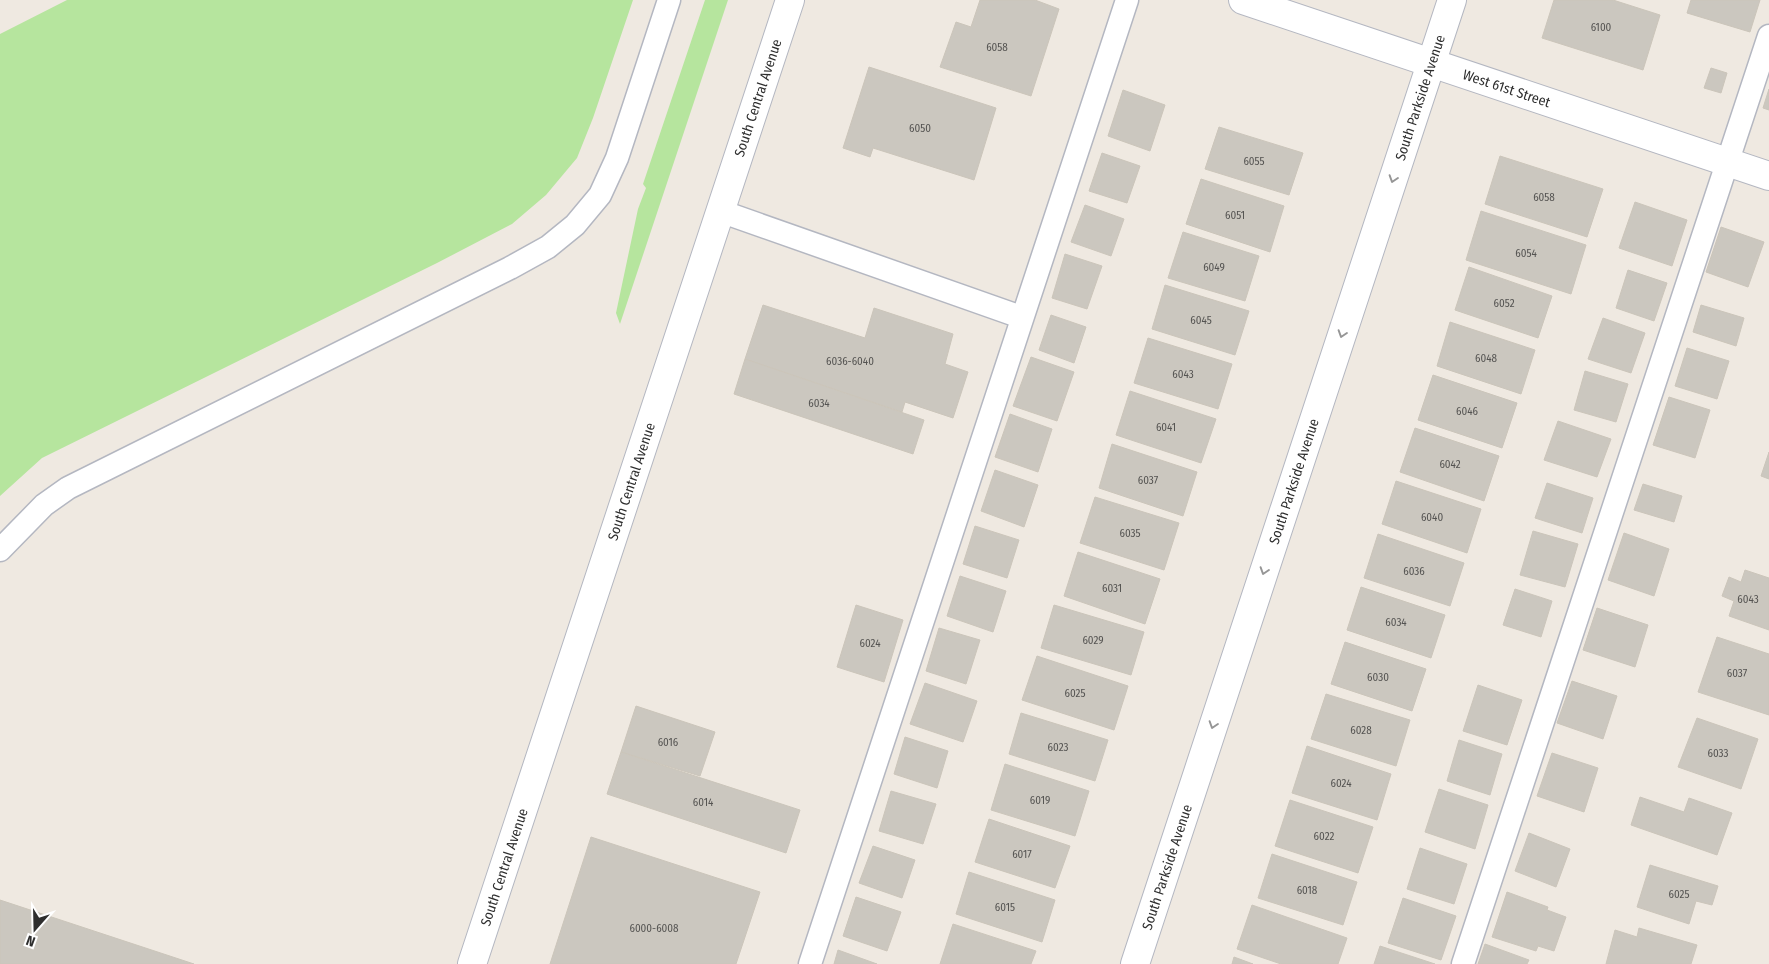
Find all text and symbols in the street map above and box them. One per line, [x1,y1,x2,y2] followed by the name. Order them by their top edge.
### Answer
[1591,21,1612,34] house number: 6100
[1391,33,1448,163] street label: South Parkside Avenue
[730,37,785,159] street label: South Central Avenue
[986,41,1008,54] house number: 6058
[1461,66,1553,111] street label: West 61st Street
[909,122,931,135] house number: 6050
[1243,155,1265,168] house number: 6055
[1389,175,1399,183] one-way arrow
[1533,191,1555,204] house number: 6058
[1225,209,1245,222] house number: 6051
[1515,247,1537,260] house number: 6054
[1203,261,1225,274] house number: 6049
[1494,297,1515,310] house number: 6052
[1190,314,1212,327] house number: 6045
[1338,329,1348,337] one-way arrow
[1475,352,1498,365] house number: 6048
[826,355,874,368] house number: 6036-6040
[1172,368,1194,381] house number: 6043
[808,397,830,410] house number: 6034
[1456,405,1479,418] house number: 6046
[1265,416,1322,546] street label: South Parkside Avenue
[604,420,658,543] street label: South Central Avenue
[1156,421,1176,434] house number: 6041
[1439,458,1461,471] house number: 6042
[1138,474,1159,487] house number: 6037
[1421,511,1443,524] house number: 6040
[1119,527,1141,540] house number: 6035
[1403,565,1425,578] house number: 6036
[1260,566,1270,575] one-way arrow
[1102,582,1122,595] house number: 6031
[1737,593,1759,606] house number: 6043
[1385,616,1407,629] house number: 6034
[1082,634,1104,647] house number: 6029
[859,637,881,650] house number: 6024
[1727,667,1748,680] house number: 6037
[1367,671,1389,684] house number: 6030
[1065,687,1085,700] house number: 6025
[1209,721,1219,729] one-way arrow
[1350,724,1372,737] house number: 6028
[658,736,679,749] house number: 6016
[1048,741,1068,754] house number: 6023
[1708,747,1729,760] house number: 6033
[1330,777,1352,790] house number: 6024
[1030,794,1050,807] house number: 6019
[693,796,714,809] house number: 6014
[1138,802,1195,932] street label: South Parkside Avenue
[477,806,531,928] street label: South Central Avenue
[1314,830,1335,843] house number: 6022
[1012,848,1032,861] house number: 6017
[1297,884,1318,897] house number: 6018
[1669,888,1689,901] house number: 6025
[995,901,1015,914] house number: 6015
[10,904,60,954] north arrow
[629,922,679,935] house number: 6000-6008
[24,931,38,950] text: N

